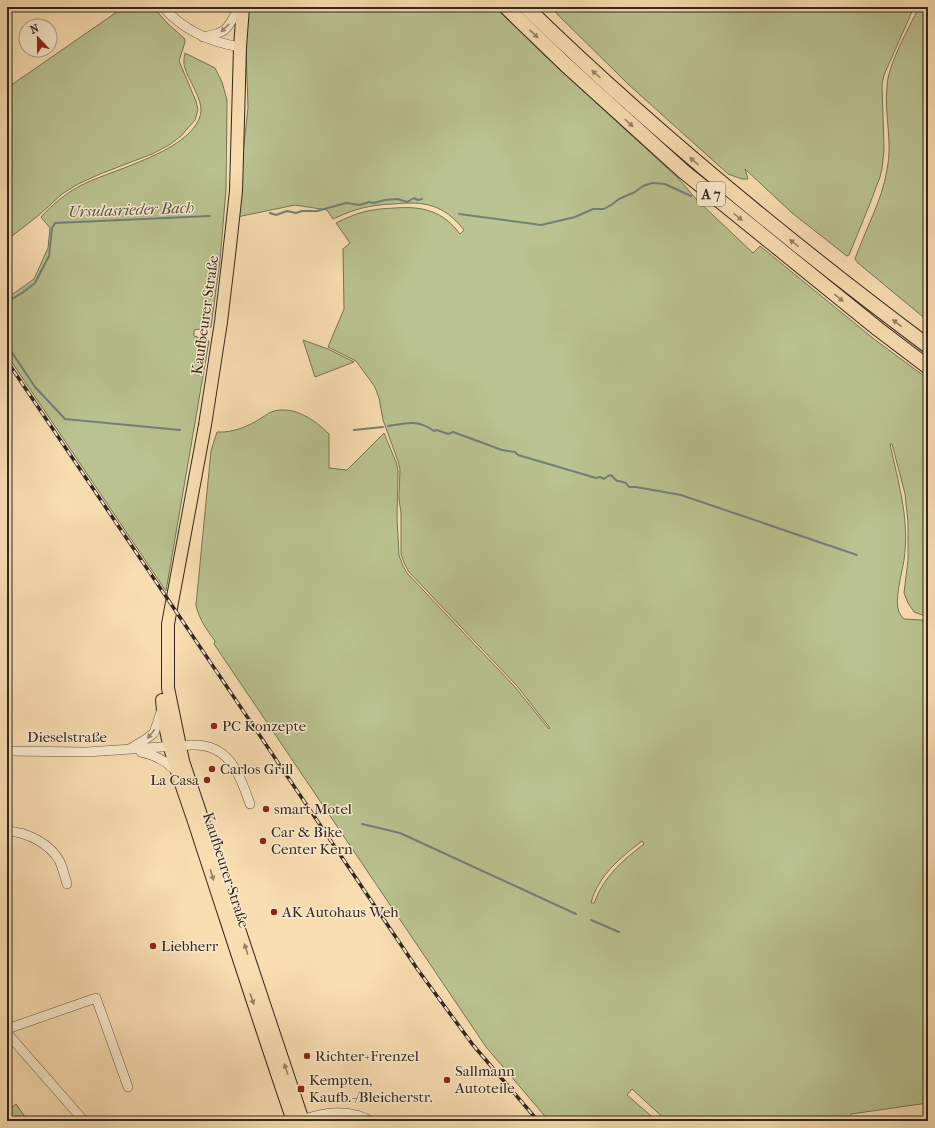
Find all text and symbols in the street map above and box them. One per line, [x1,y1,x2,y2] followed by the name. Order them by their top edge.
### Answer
[18,18,58,58] north arrow
[28,21,41,37] text: N
[221,23,230,33] one-way arrow
[529,29,539,39] one-way arrow
[591,70,602,79] one-way arrow
[624,118,634,127] one-way arrow
[689,156,699,165] one-way arrow
[697,182,725,206] road number: A 7
[68,198,194,221] water label: Ursulasrieder Bach
[733,212,743,221] one-way arrow
[789,239,800,248] one-way arrow
[188,254,222,376] street label: Kaufbeurer Straße
[834,294,845,303] one-way arrow
[891,319,902,327] one-way arrow
[222,717,307,735] place label: PC Konzepte
[209,721,219,731] marker: PC Konzepte
[27,728,108,746] street label: Dieselstraße
[147,728,155,739] one-way arrow
[220,760,293,778] place label: Carlos Grill
[207,764,217,774] marker: Carlos Grill
[150,771,200,789] place label: La Casa
[202,775,212,785] marker: La Casa
[274,800,352,818] place label: smart Motel
[261,804,271,814] marker: smart Motel
[199,810,253,931] street label: Kaufbeurer Straße
[271,823,353,858] place label: Car & Bike Center Kern
[258,836,268,846] marker: Car & Bike Center Kern
[209,870,215,882] one-way arrow
[281,903,399,921] place label: AK Autohaus Weh
[269,907,279,917] marker: AK Autohaus Weh
[161,937,219,955] place label: Liebherr
[148,941,158,951] marker: Liebherr
[243,942,249,954] one-way arrow
[249,993,255,1005] one-way arrow
[315,1047,419,1065] place label: Richter+Frenzel
[302,1051,312,1061] marker: Richter+Frenzel
[454,1062,515,1097] place label: Sallmann Autoteile
[283,1063,289,1075] one-way arrow
[309,1071,433,1106] place label: Kempten, Kaufb.-/Bleicherstr.
[442,1075,452,1085] marker: Sallmann Autoteile
[296,1084,306,1094] marker: Kempten, Kaufb.-/Bleicherstr.

